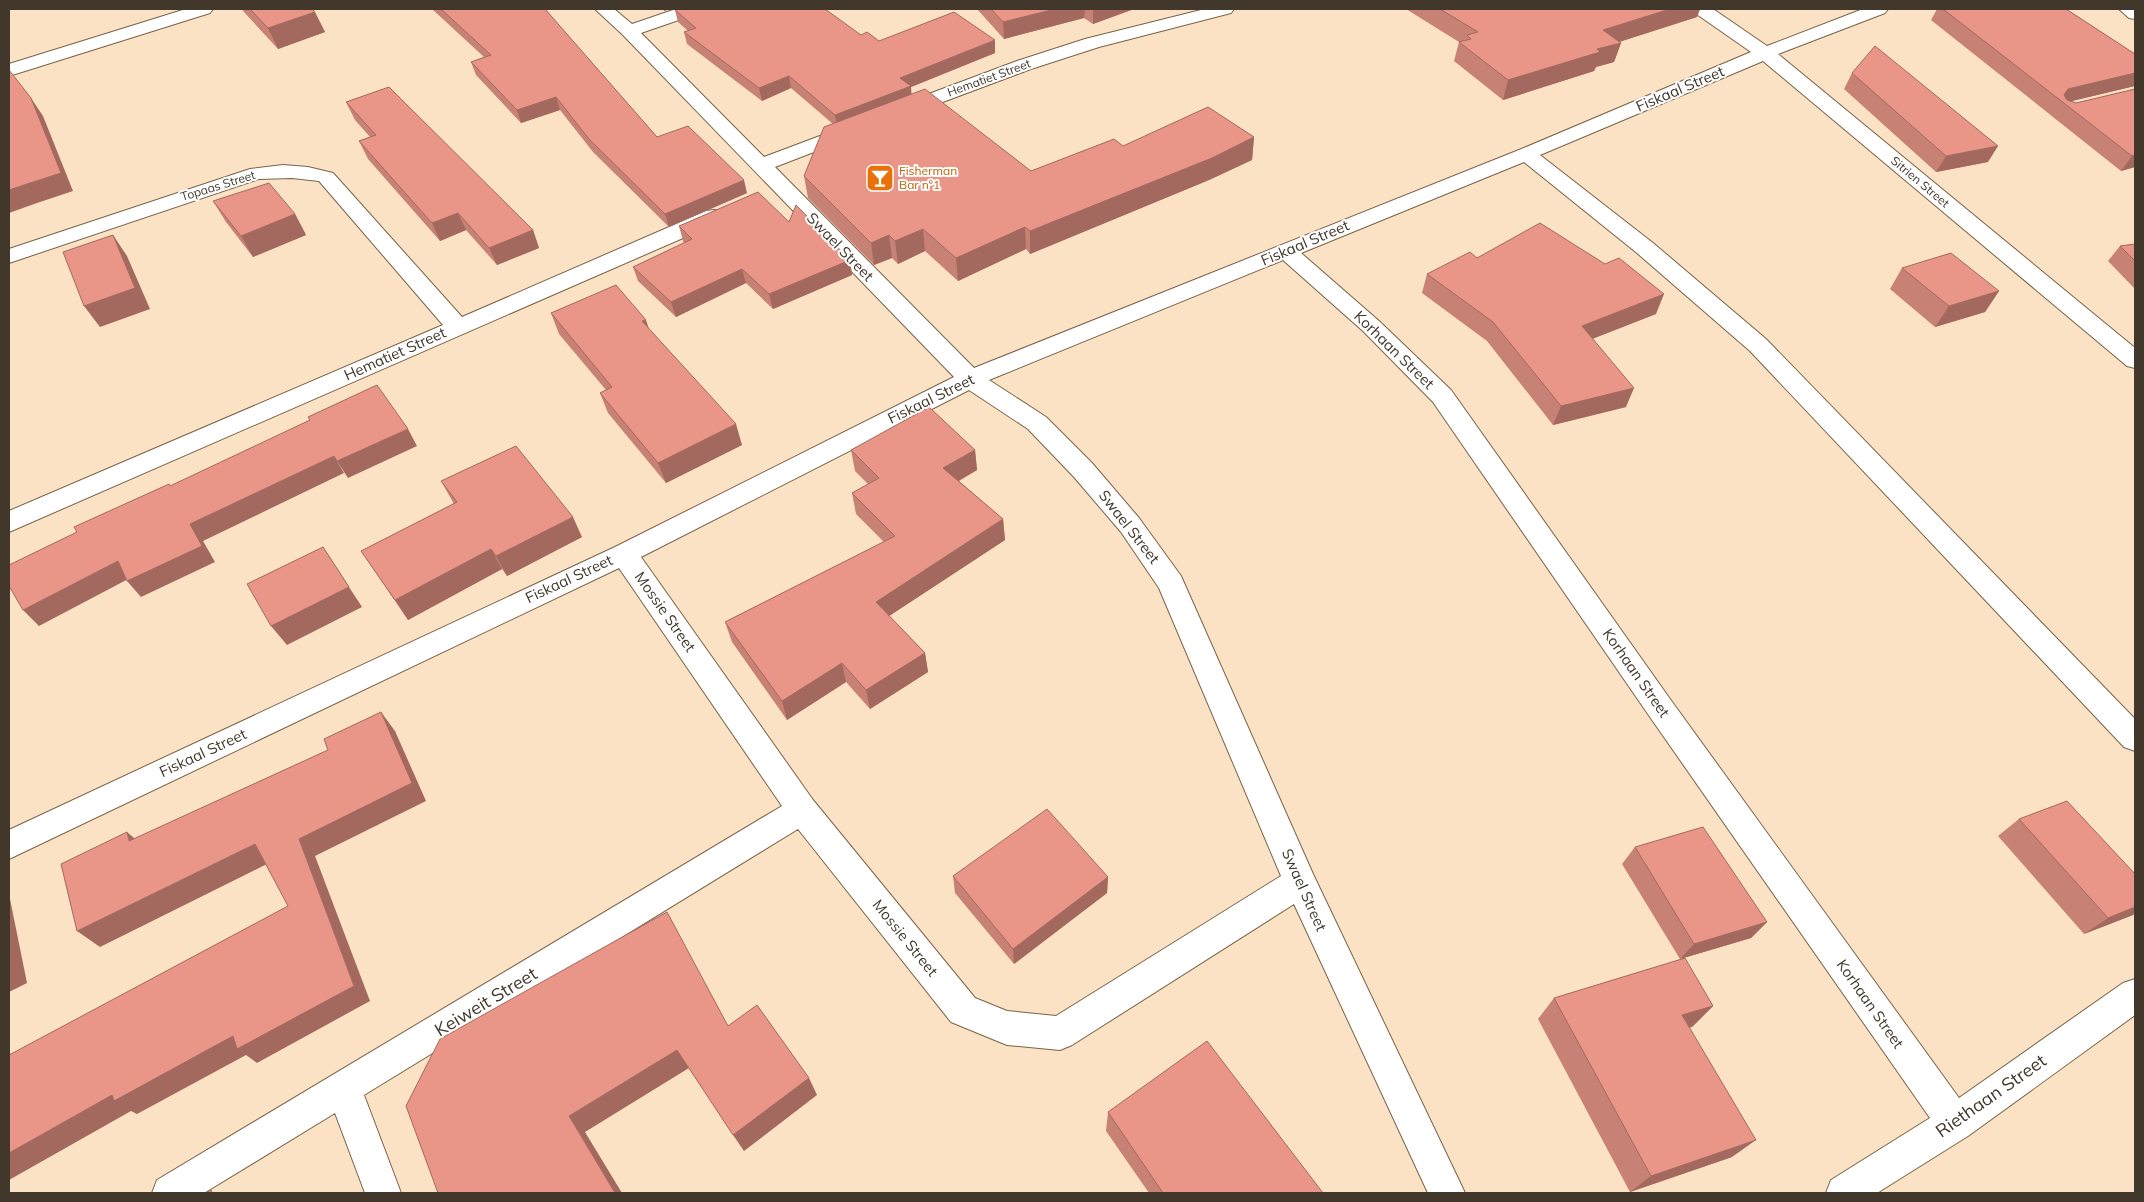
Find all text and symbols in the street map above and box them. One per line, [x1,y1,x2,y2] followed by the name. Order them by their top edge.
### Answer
[945,56,1033,100] street label: Hematiet Street
[1633,61,1727,116] street label: Fiskaal Street
[1888,153,1953,210] street label: Sitrien Street
[865,163,895,193] bar icon: Fisherman Bar n°1
[899,163,957,192] place label: Fisherman Bar n°1
[179,167,257,204] street label: Topaas Street
[803,208,878,285] street label: Swael Street
[1258,215,1352,270] street label: Fiskaal Street
[1350,307,1438,393] street label: Korhaan Street
[341,323,449,384] street label: Hematiet Street
[884,369,977,428] street label: Fiskaal Street
[1095,486,1164,567] street label: Swael Street
[522,550,615,607] street label: Fiskaal Street
[631,568,700,655] street label: Mossie Street
[1599,625,1674,721] street label: Korhaan Street
[156,724,249,781] street label: Fiskaal Street
[1278,846,1331,934] street label: Swael Street
[869,895,942,980] street label: Mossie Street
[1833,956,1908,1052] street label: Korhaan Street
[430,962,541,1041] street label: Keiweit Street
[1931,1049,2051,1142] street label: Riethaan Street

